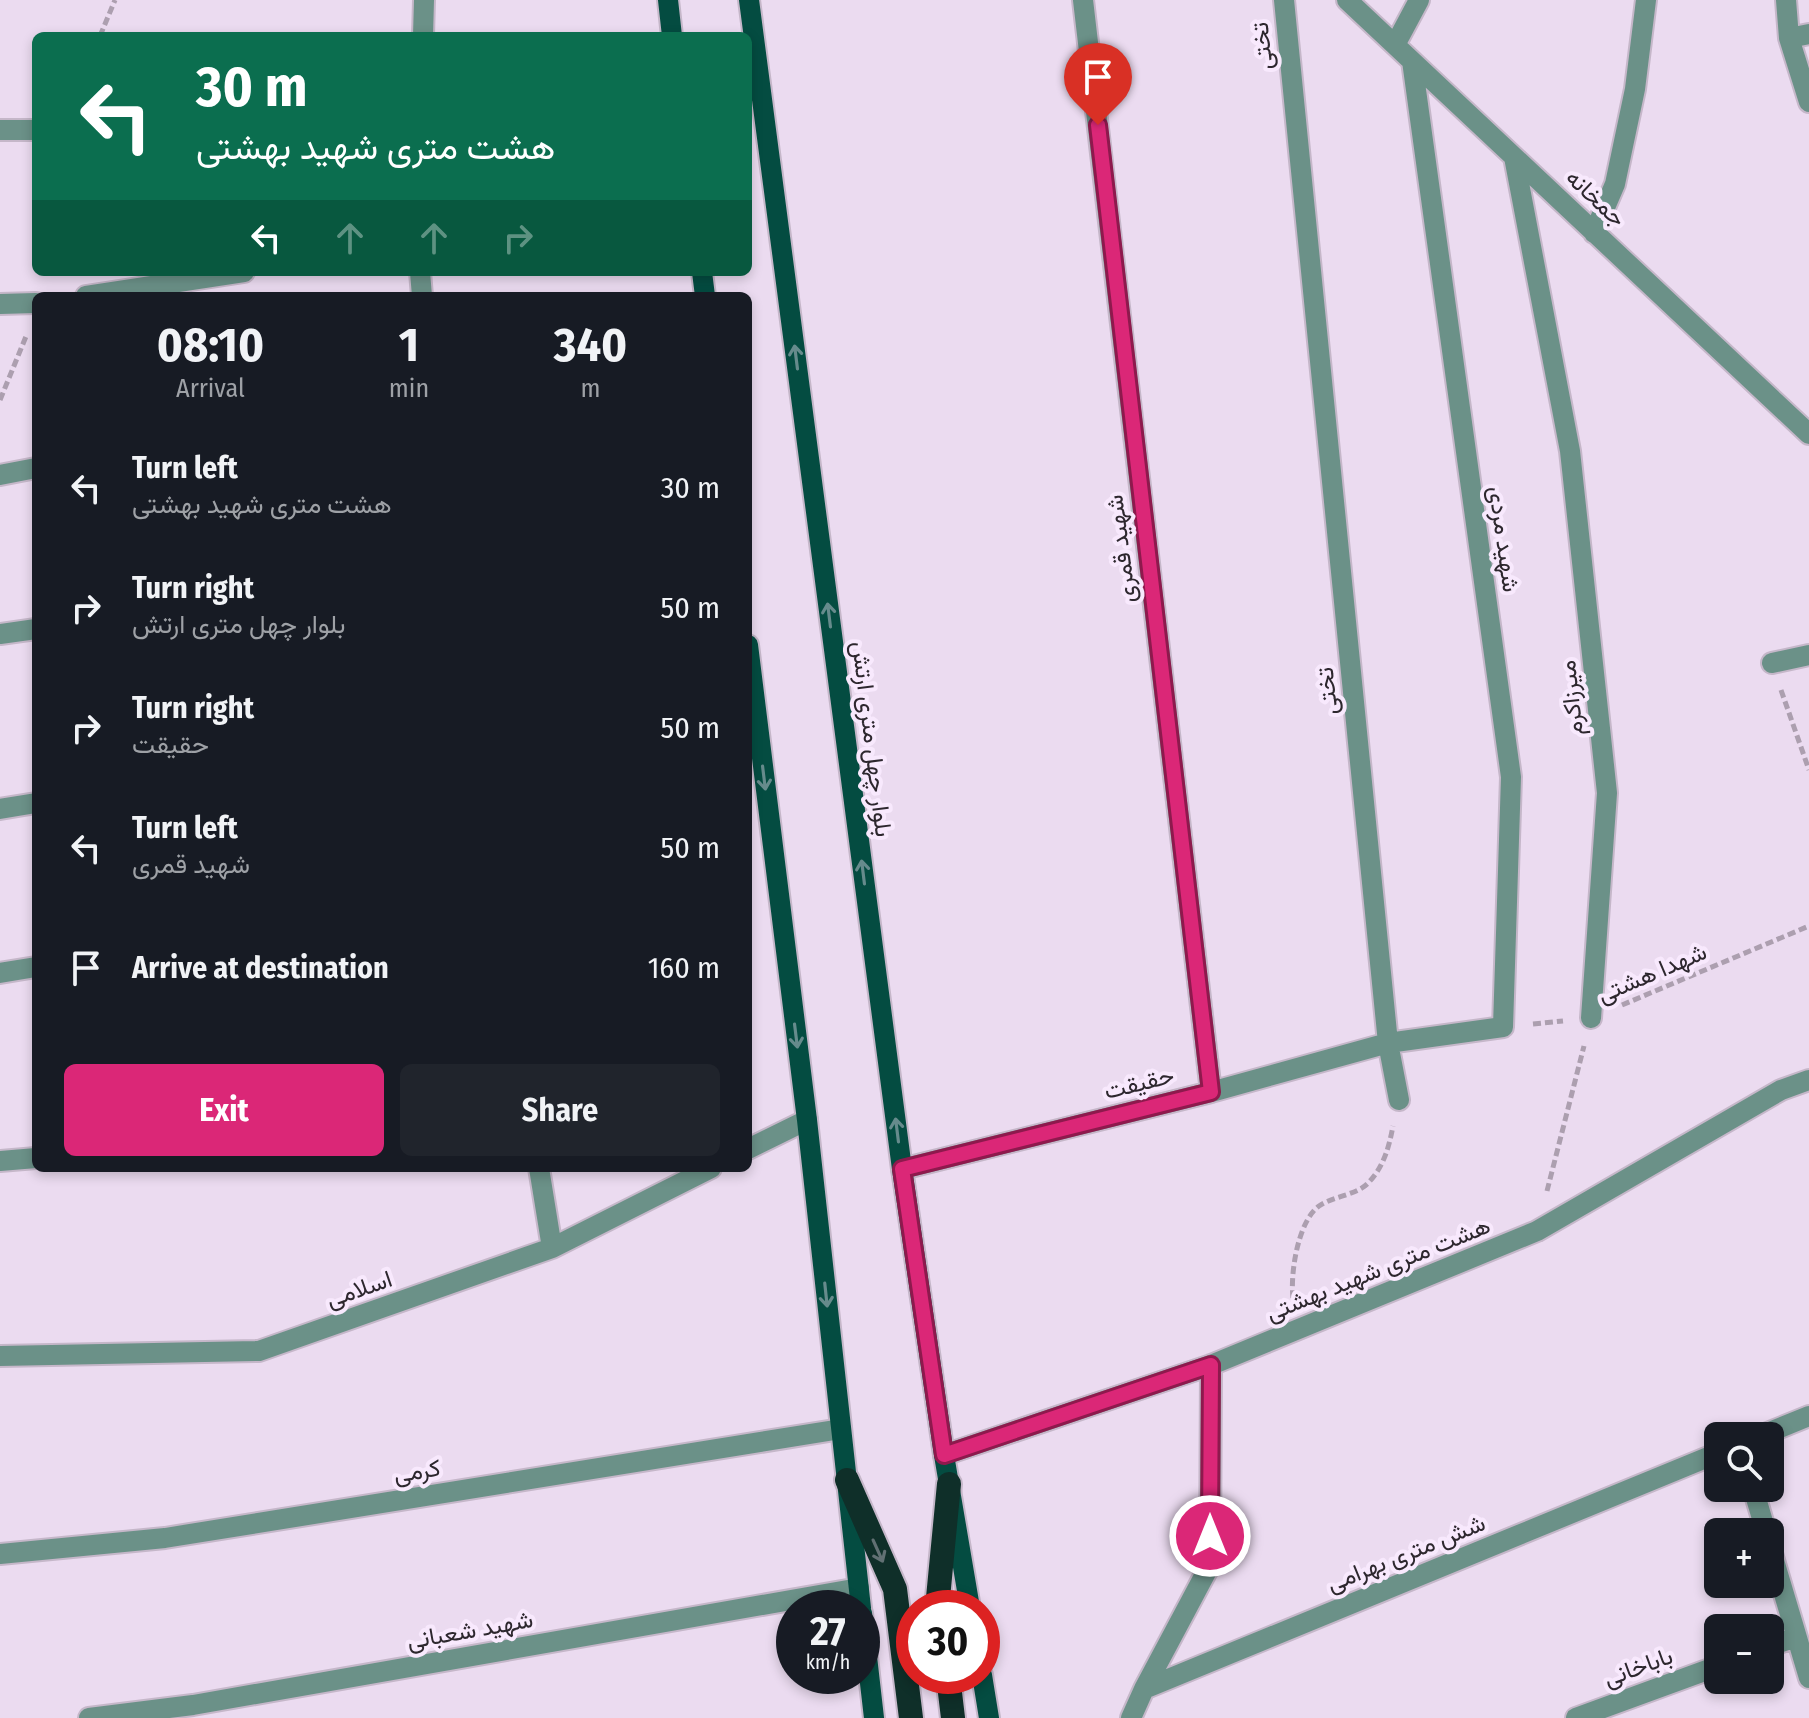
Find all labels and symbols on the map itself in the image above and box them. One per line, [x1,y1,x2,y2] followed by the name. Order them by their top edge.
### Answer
[1246,21,1278,71] street label: تختی
[1064,43,1132,125] pin
[1560,163,1632,233] street label: جمخانه
[788,345,803,370] one-way arrow
[1482,484,1525,594] street label: شهید مردی
[1100,493,1143,605] street label: شهید قمری
[822,602,837,629] one-way arrow
[844,640,898,839] street label: بلوار چهل متری ارتش
[1553,659,1591,737] street label: میرزاکرم
[1311,666,1343,716] street label: تختی
[757,764,772,791] one-way arrow
[855,860,870,886] one-way arrow
[1593,937,1711,1009] street label: شهدا هشتی
[789,1022,804,1049] one-way arrow
[1101,1061,1177,1105] street label: حقیقت
[889,1117,904,1144] one-way arrow
[1262,1211,1495,1328] street label: هشت متری شهید بهشتی
[322,1265,396,1313] street label: اسلامی
[819,1281,834,1307] one-way arrow
[392,1454,443,1489] street label: کرمی
[1168,1494,1252,1578] position arrow
[1323,1508,1490,1598] street label: شش متری بهرامی
[872,1538,887,1563] one-way arrow
[896,1590,1000,1694] speed limit sign: 30
[405,1605,535,1656] street label: شهید شعبانی
[1600,1642,1676,1692] street label: باباخانی

